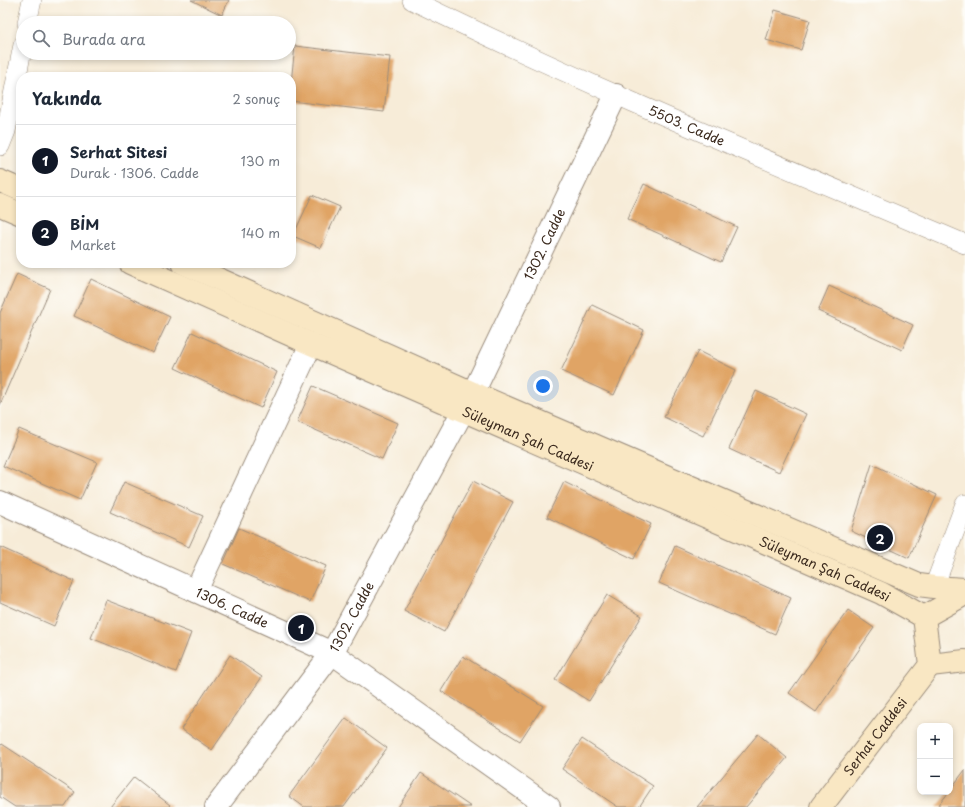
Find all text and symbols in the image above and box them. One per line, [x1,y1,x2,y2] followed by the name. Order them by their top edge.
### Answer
[16,16,296,60] search box
[30,27,52,49] icon: search
[62,27,145,50] text: Burada ara
[32,85,102,111] text: Yakında
[232,89,280,108] text: 2 sonuç
[646,100,728,150] street label: 5503. Cadde
[70,140,167,163] text: Serhat Sitesi
[42,151,48,170] text: 1
[241,151,280,170] text: 130 m
[70,163,199,182] text: Durak · 1306. Cadde
[519,205,569,283] street label: 1302. Cadde
[70,212,99,235] text: BİM
[40,223,50,242] text: 2
[241,223,280,242] text: 140 m
[70,235,116,254] text: Market
[533,376,553,396] your location
[459,401,597,475] street label: Süleyman Şah Caddesi
[867,523,893,553] pin: 2
[756,531,894,606] street label: Süleyman Şah Caddesi
[324,578,378,655] street label: 1302. Cadde
[193,582,272,632] street label: 1306. Cadde
[288,613,314,643] pin: 1
[839,693,911,779] street label: Serhat Caddesi
[917,723,953,795] map controls
[917,723,953,759] button: +
[917,759,953,795] button: −

